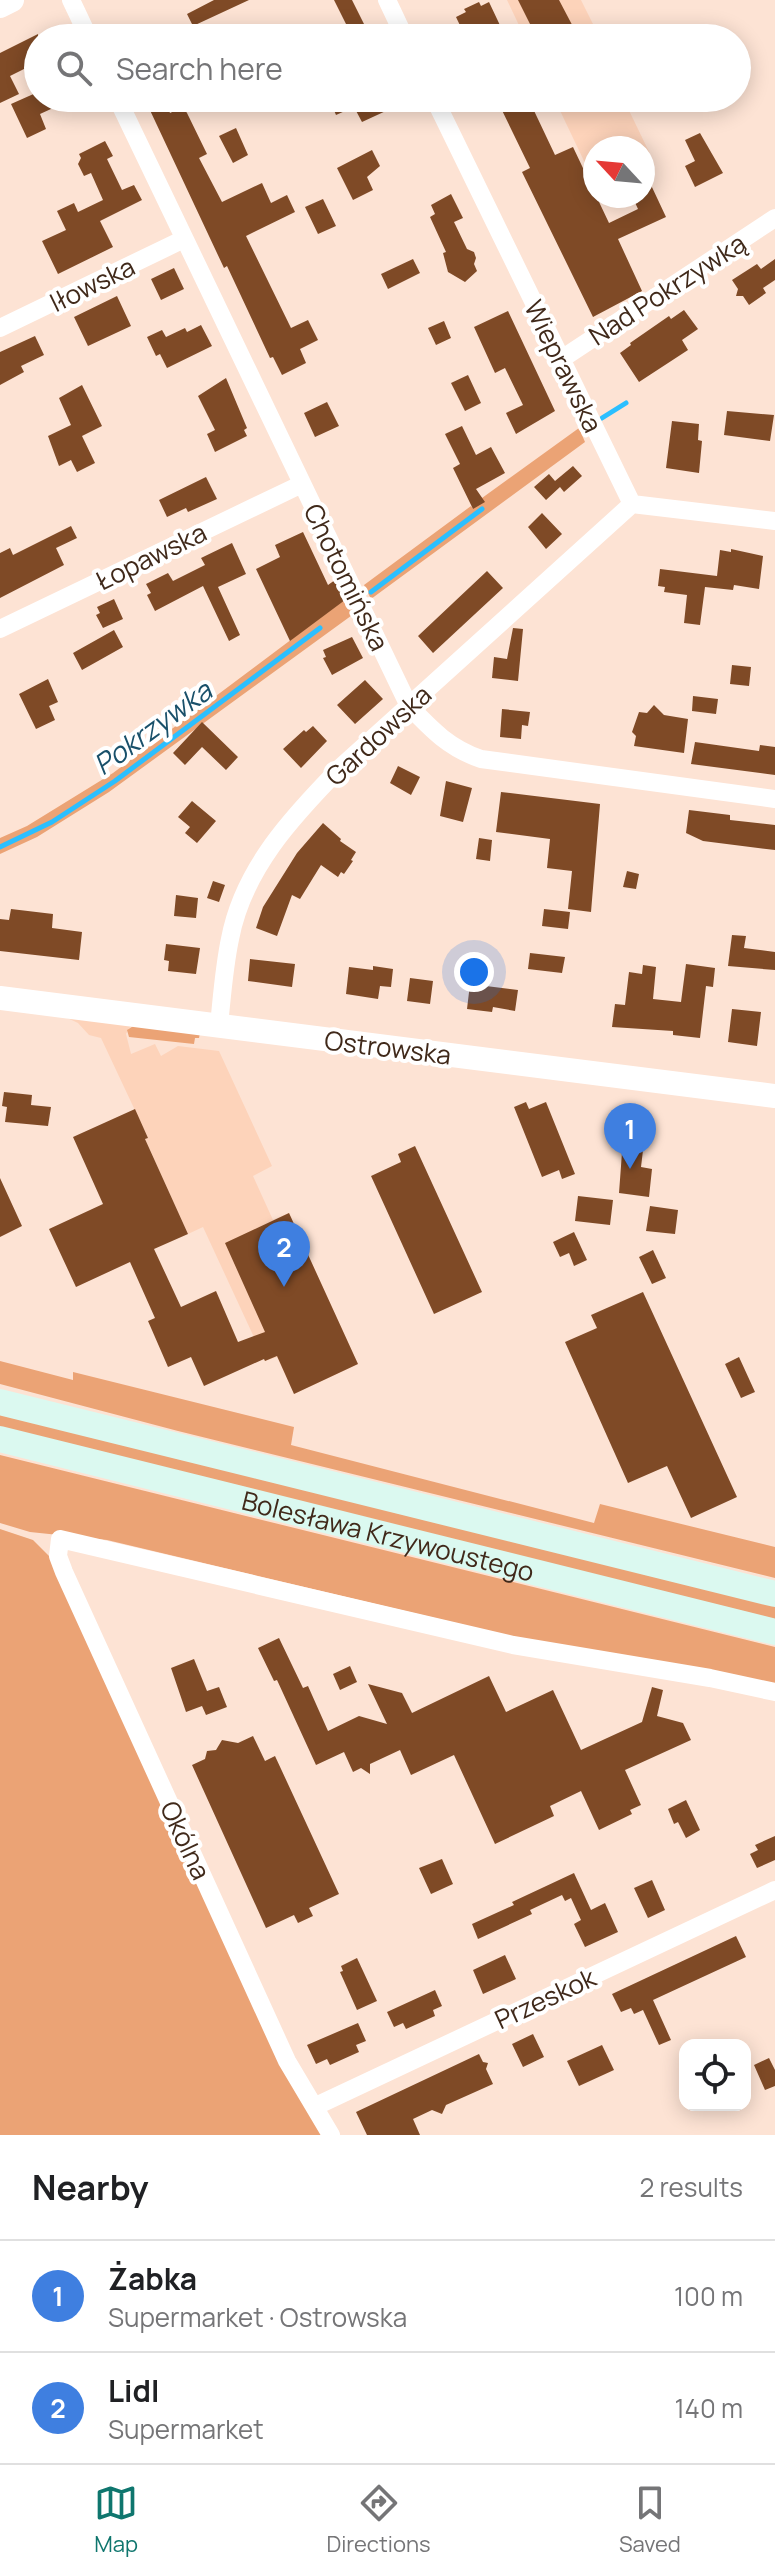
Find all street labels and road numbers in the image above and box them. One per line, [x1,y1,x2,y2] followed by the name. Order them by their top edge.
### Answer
[582,225,752,353] street label: Nad Pokrzywką
[43,248,141,320] street label: Iłowska
[516,294,612,438] street label: Wieprawska
[296,498,398,656] street label: Chotomińska
[90,514,212,598] street label: Łopawska
[317,677,439,793] street label: Gardowska
[323,1021,453,1073] street label: Ostrowska
[238,1482,538,1589] street label: Bolesława Krzywoustego
[152,1795,220,1885] street label: Okólna
[489,1958,602,2037] street label: Przeskok

